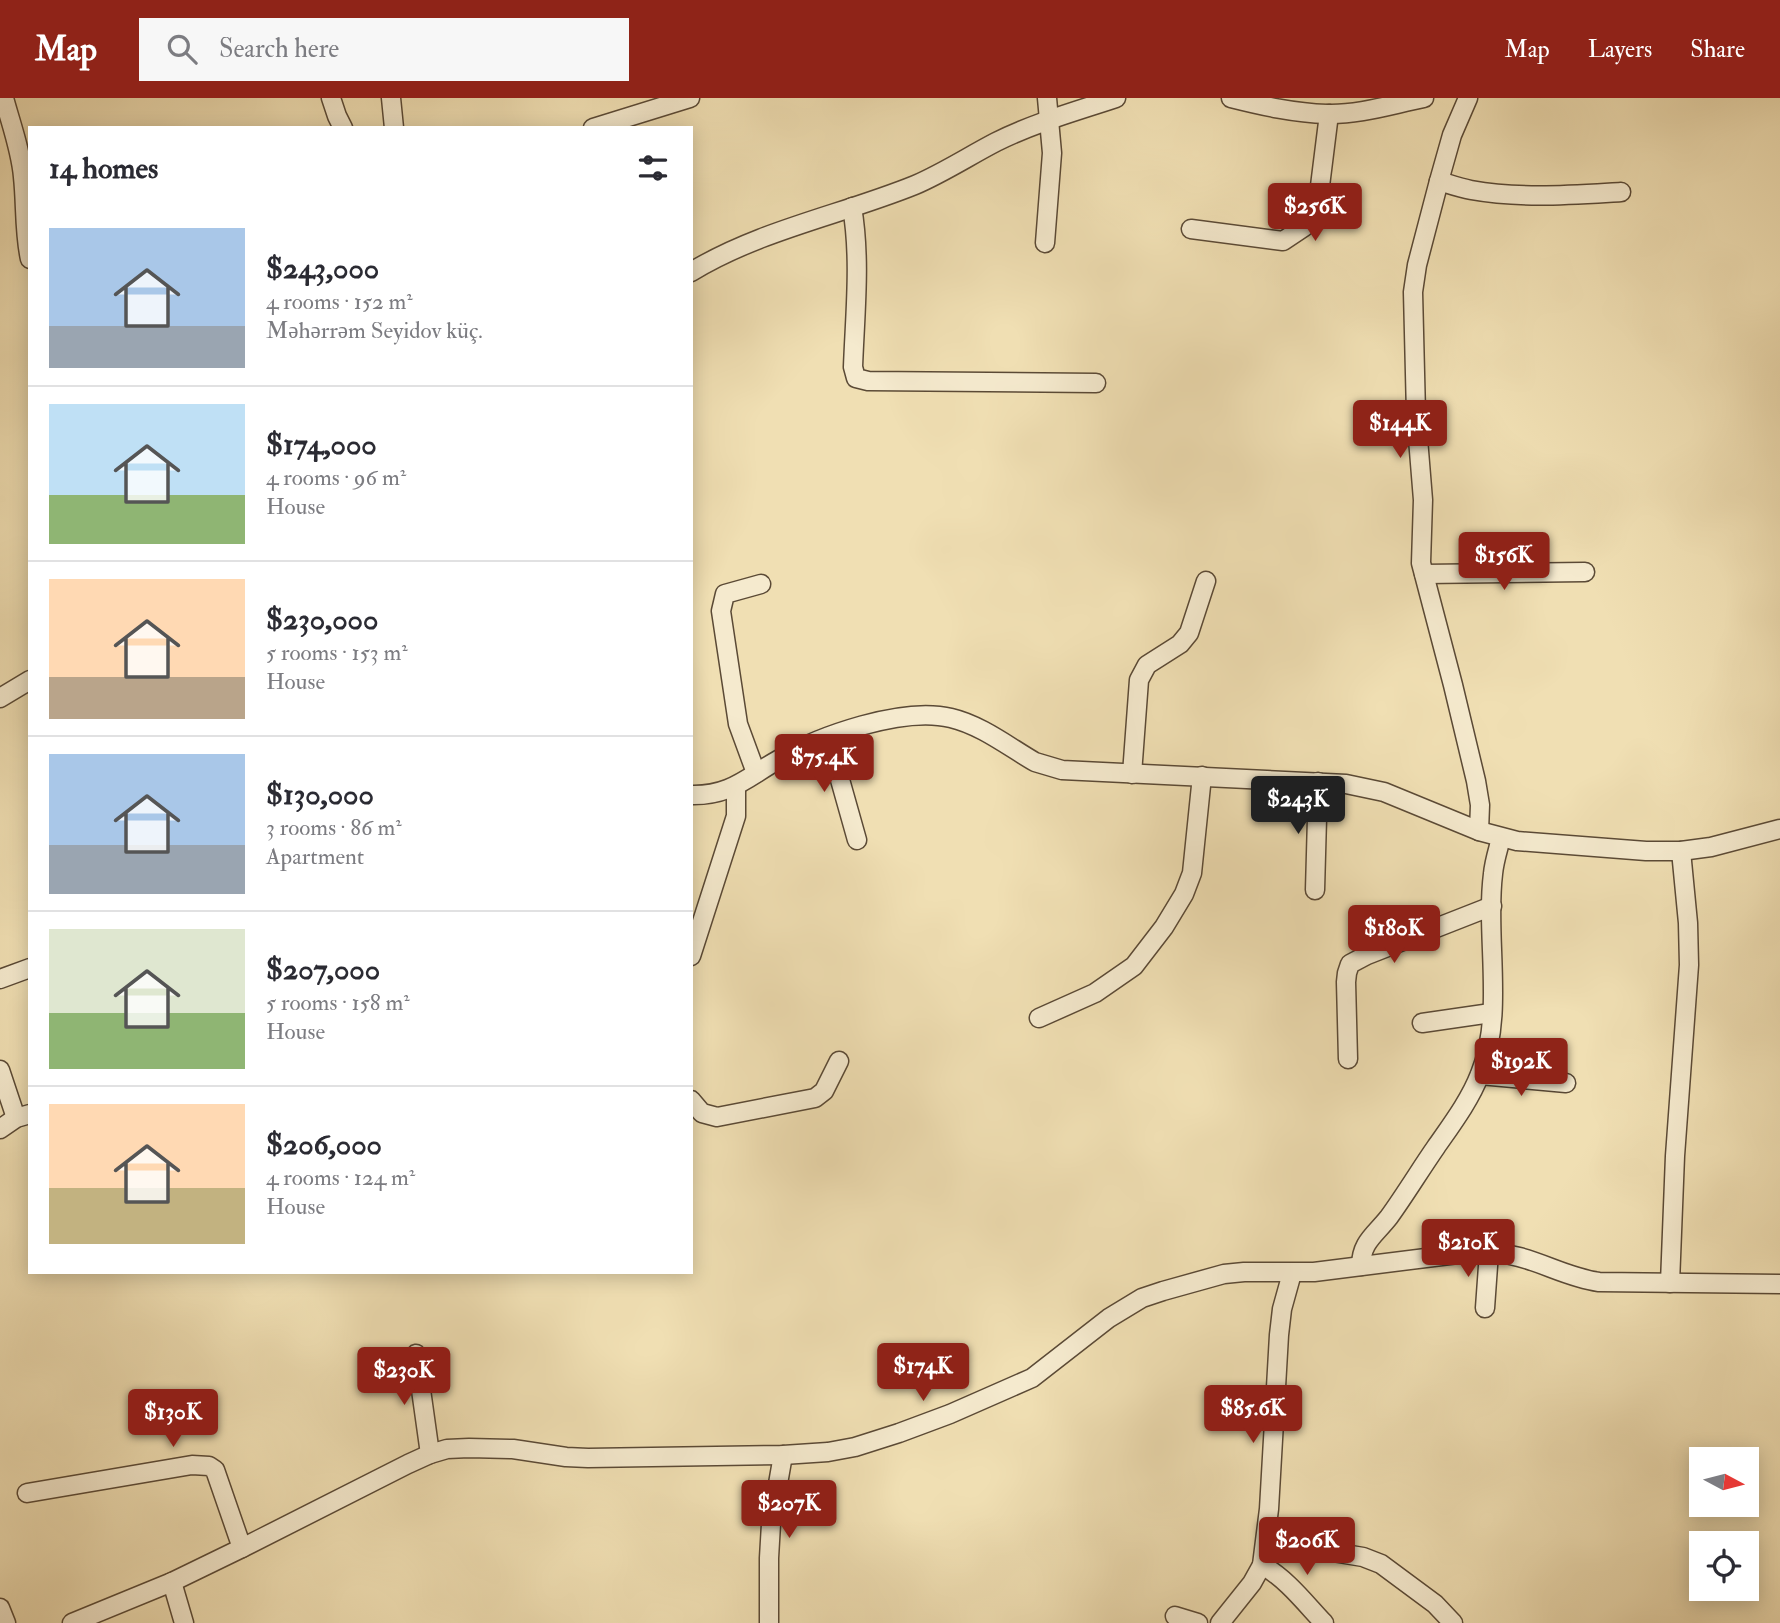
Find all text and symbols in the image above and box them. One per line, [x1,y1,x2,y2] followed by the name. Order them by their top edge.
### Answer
[139,18,629,81] search box
[35,29,97,70] text: Map
[163,30,201,68] icon: search
[219,33,339,65] text: Search here
[1505,34,1550,65] text: Map
[1588,34,1652,65] text: Layers
[1690,34,1745,65] text: Share
[634,149,672,187] icon: filters
[49,150,158,187] text: 14 homes
[1266,184,1364,243] pin: $256K
[1284,191,1346,220] text: $256K
[266,250,379,287] text: $243,000
[105,256,189,340] icon: home
[266,287,413,316] text: 4 rooms · 152 m²
[266,316,483,345] text: Məhərrəm Seyidov küç.
[1351,400,1449,460] pin: $144K
[1369,408,1431,437] text: $144K
[266,426,377,463] text: $174,000
[105,432,189,516] icon: home
[266,463,406,492] text: 4 rooms · 96 m²
[266,492,325,521] text: House
[1455,532,1553,592] pin: $156K
[1475,540,1533,569] text: $156K
[266,601,378,638] text: $230,000
[105,607,189,691] icon: home
[266,638,408,667] text: 5 rooms · 153 m²
[266,667,325,696] text: House
[767,734,881,794] pin: $75.4K
[791,742,857,771] text: $75.4K
[266,776,374,813] text: $130,000
[1249,776,1347,836] pin: $243K
[105,782,189,866] icon: home
[1267,784,1329,813] text: $243K
[266,813,402,842] text: 3 rooms · 86 m²
[266,842,364,871] text: Apartment
[1345,906,1443,965] pin: $180K
[1364,913,1424,942] text: $180K
[266,951,380,988] text: $207,000
[105,957,189,1041] icon: home
[266,988,410,1017] text: 5 rooms · 158 m²
[266,1017,325,1046] text: House
[1472,1038,1570,1098] pin: $192K
[1491,1046,1551,1075] text: $192K
[266,1126,382,1163] text: $206,000
[105,1132,189,1216] icon: home
[266,1163,415,1192] text: 4 rooms · 124 m²
[266,1192,325,1221] text: House
[1419,1220,1517,1279] pin: $210K
[1438,1227,1498,1256] text: $210K
[874,1344,972,1403] pin: $174K
[355,1348,453,1407] pin: $230K
[893,1351,953,1380] text: $174K
[373,1355,435,1384] text: $230K
[1196,1386,1310,1445] pin: $85.6K
[124,1390,222,1449] pin: $130K
[1220,1393,1286,1422] text: $85.6K
[144,1397,202,1426] text: $130K
[1689,1447,1759,1517] north arrow
[1689,1447,1759,1601] map controls
[740,1480,838,1540] pin: $207K
[757,1488,821,1517] text: $207K
[1258,1518,1356,1577] pin: $206K
[1275,1525,1339,1554] text: $206K
[1689,1531,1759,1601] button: locate

